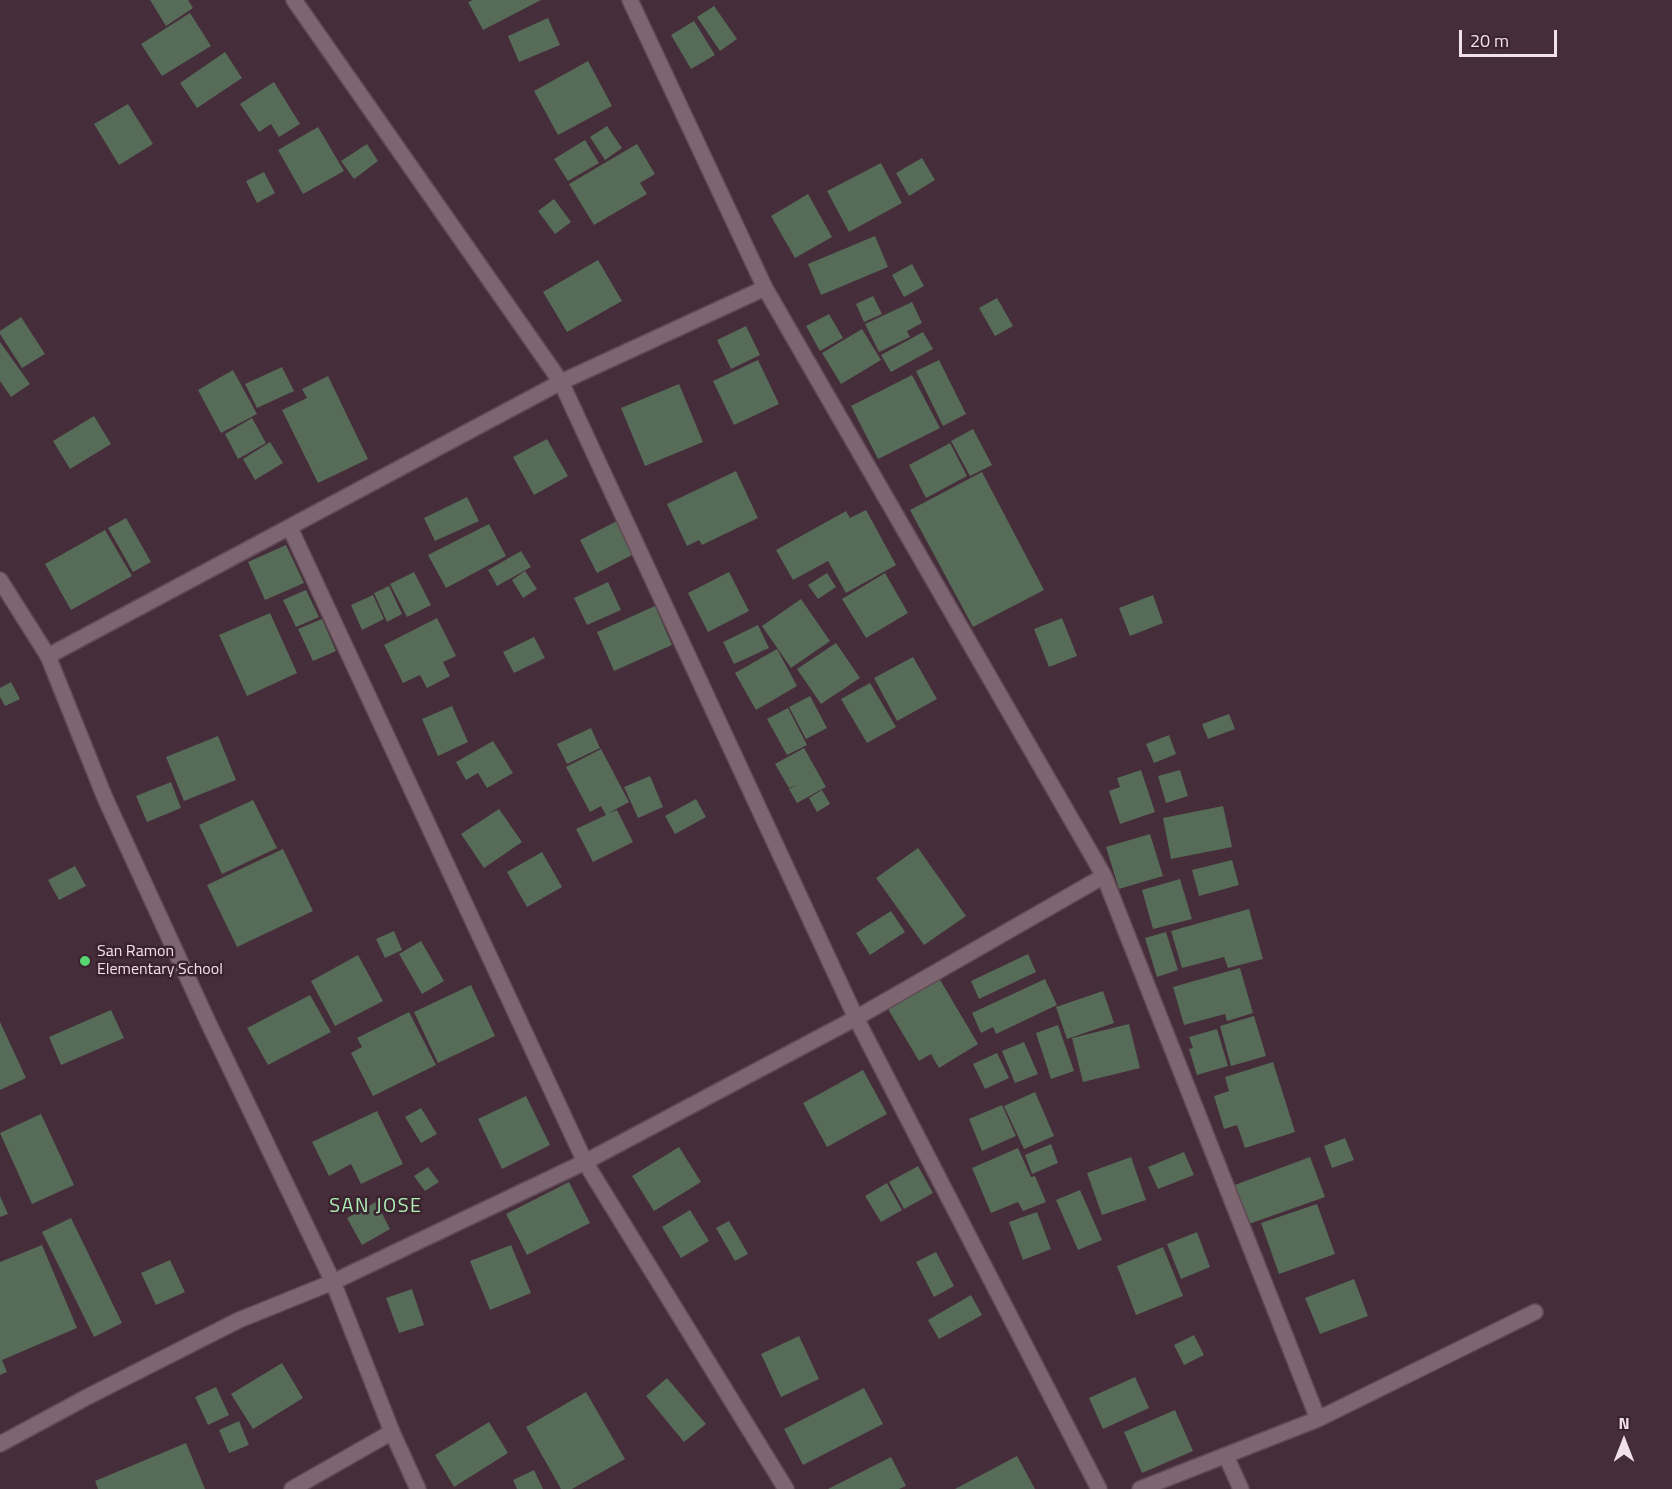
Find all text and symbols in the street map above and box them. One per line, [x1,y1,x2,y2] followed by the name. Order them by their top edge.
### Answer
[1462,18,1560,56] scale bar
[1470,27,1509,54] text: 20 m
[97,942,223,980] place label: San Ramon Elementary School
[78,954,92,968] marker: San Ramon Elementary School
[329,1195,423,1219] district label: SAN JOSE
[1594,1411,1654,1471] north arrow
[1618,1411,1630,1435] text: N

